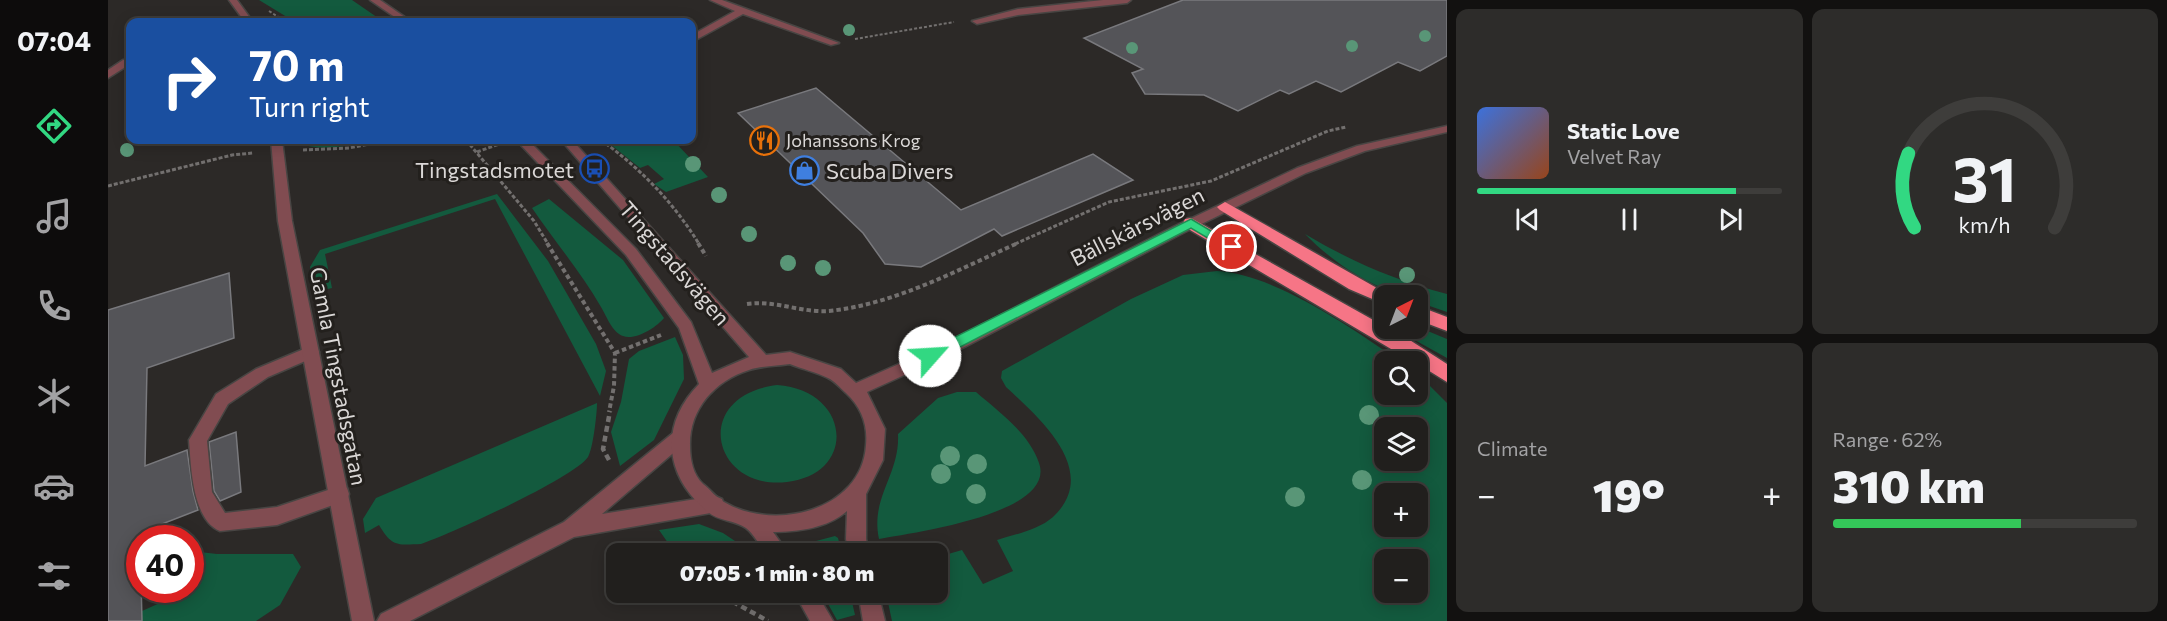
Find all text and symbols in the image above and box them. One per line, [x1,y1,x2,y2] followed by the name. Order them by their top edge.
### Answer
[17,24,91,57] text: 07:04
[249,38,344,90] text: 70 m
[150,42,228,120] icon: right
[249,90,369,123] text: Turn right
[33,105,75,147] icon: directions
[1567,117,1680,144] text: Static Love
[749,124,781,156] restaurant icon: Johanssons Krog
[786,129,921,151] place label: Johanssons Krog
[1952,140,2017,216] text: 31
[1567,144,1661,168] text: Velvet Ray
[579,153,611,185] bus stop icon: Tingstadsmotet
[789,154,821,186] shop icon: Scuba Divers
[415,156,574,183] place label: Tingstadsmotet
[826,157,954,184] place label: Scuba Divers
[1066,181,1208,271] street label: Bällskärsvägen
[33,195,75,237] icon: music
[614,195,736,331] street label: Tingstadsvägen
[1511,203,1544,236] icon: previous
[1613,203,1646,236] icon: pause
[1714,203,1747,236] icon: next
[1959,212,2011,238] text: km/h
[1206,221,1257,272] pin
[1215,230,1248,263] icon: arrive
[305,264,373,488] street label: Gamla Tingstadsgatan
[33,285,75,327] icon: phone
[1374,285,1428,339] north arrow
[1374,285,1428,603] map controls
[898,324,962,388] position arrow
[1374,351,1428,405] button: search
[33,375,75,417] icon: climate
[1374,417,1428,471] button: layers
[1833,427,1942,451] text: Range · 62%
[1477,436,1547,460] text: Climate
[1833,457,1985,512] text: 310 km
[33,465,75,507] icon: car
[1593,466,1665,521] text: 19°
[1477,473,1496,514] text: −
[1762,473,1782,514] text: +
[1374,483,1428,537] button: +
[126,525,204,603] speed limit sign: 40
[1374,549,1428,603] button: −
[33,555,75,597] icon: filters
[680,559,874,586] text: 07:05 · 1 min · 80 m

